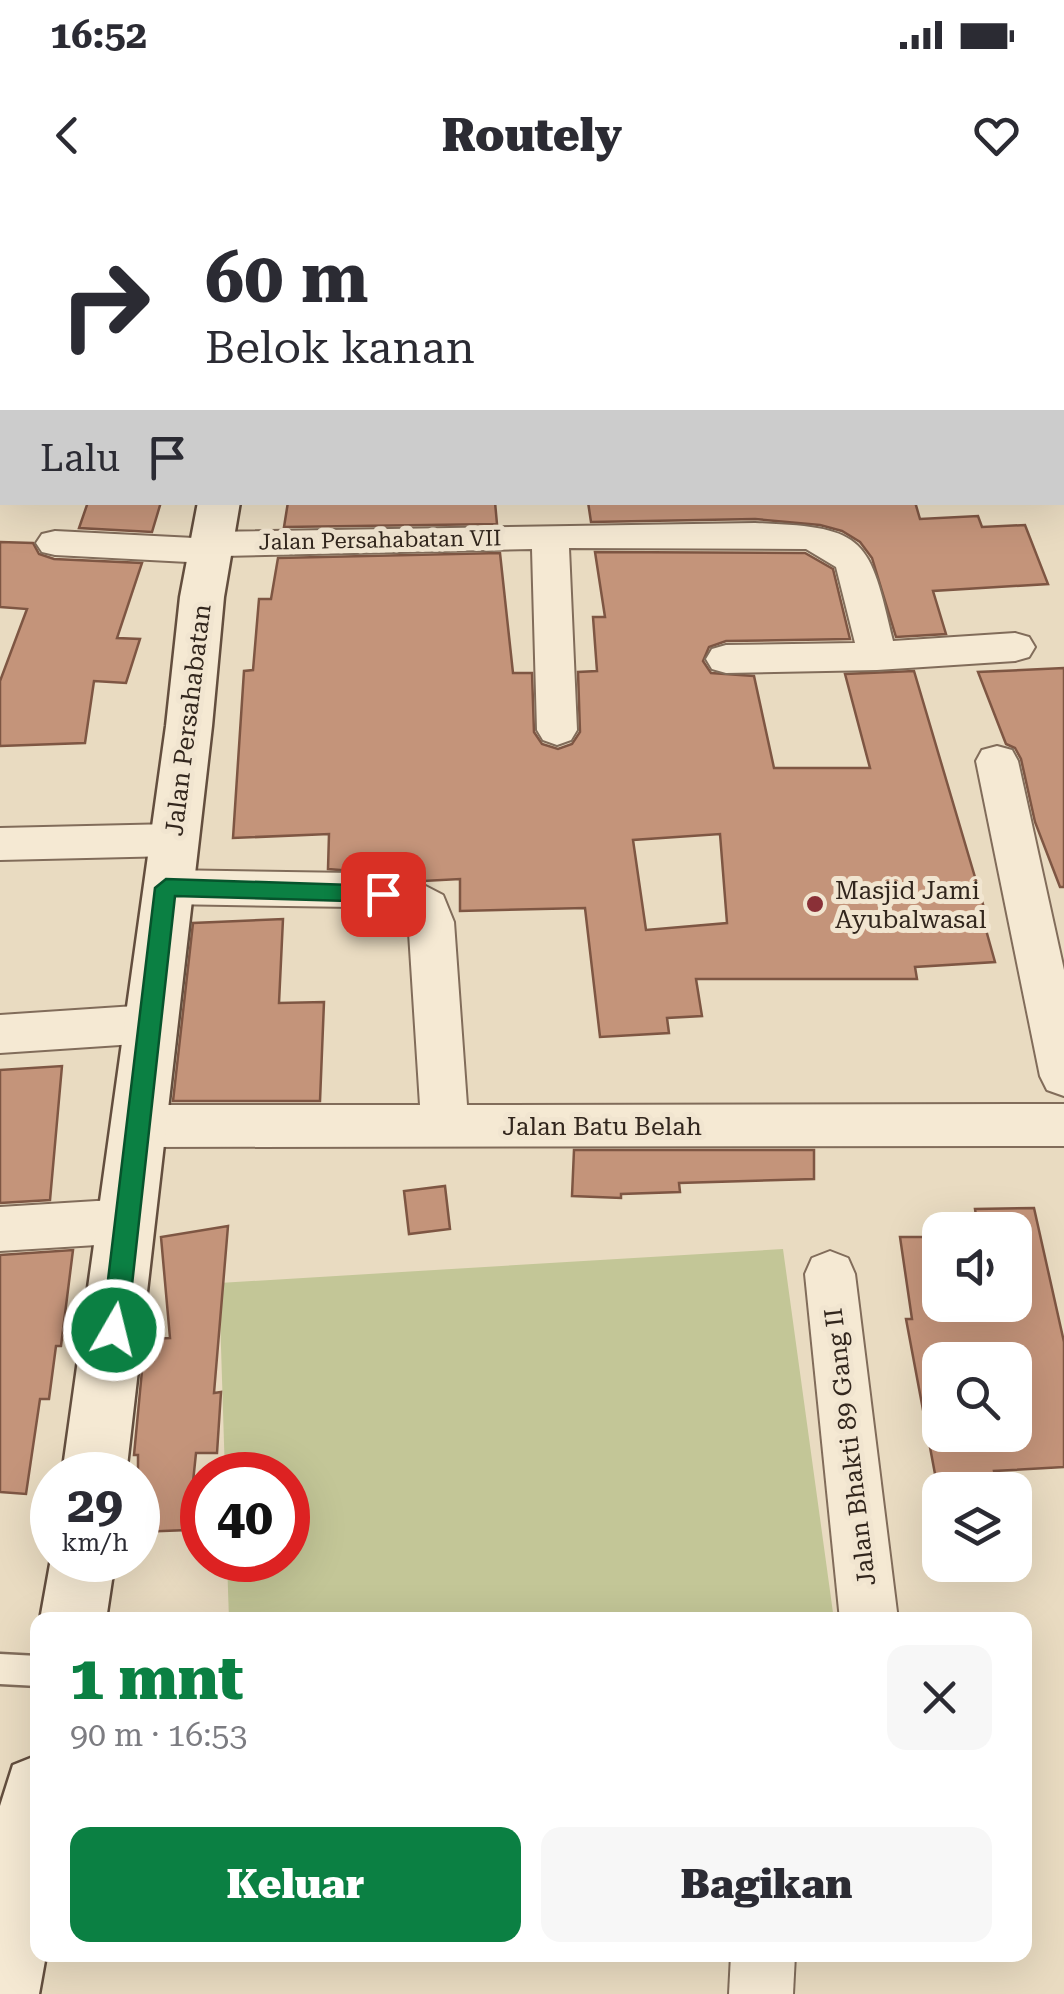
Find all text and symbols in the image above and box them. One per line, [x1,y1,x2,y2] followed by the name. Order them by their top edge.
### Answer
[50,13,147,57] text: 16:52
[40,108,95,163] icon: back
[969,108,1024,163] icon: heart
[442,109,622,162] text: Routely
[205,237,369,319] text: 60 m
[40,240,170,370] icon: right
[205,321,475,374] text: Belok kanan
[140,430,195,485] icon: arrive
[40,436,120,480] text: Lalu
[258,525,502,555] street label: Jalan Persahabatan VII
[159,602,217,838] street label: Jalan Persahabatan
[341,852,426,937] pin
[356,867,411,922] icon: arrive
[835,876,987,934] place label: Masjid Jami Ayubalwasal
[804,893,826,915] marker: Masjid Jami Ayubalwasal
[502,1112,702,1141] street label: Jalan Batu Belah
[922,1212,1032,1582] map controls
[922,1212,1032,1322] button: sound
[62,1278,166,1382] position arrow
[819,1306,881,1588] street label: Jalan Bhakti 89 Gang II
[922,1342,1032,1452] button: search
[180,1452,310,1582] speed limit sign: 40
[922,1472,1032,1582] button: layers
[67,1476,123,1534] text: 29
[62,1528,128,1557] text: km/h
[70,1643,243,1714] text: 1 mnt
[887,1645,992,1750] button: close
[70,1716,247,1754] text: 90 m · 16:53
[70,1827,521,1942] button: Keluar
[541,1827,992,1942] button: Bagikan

